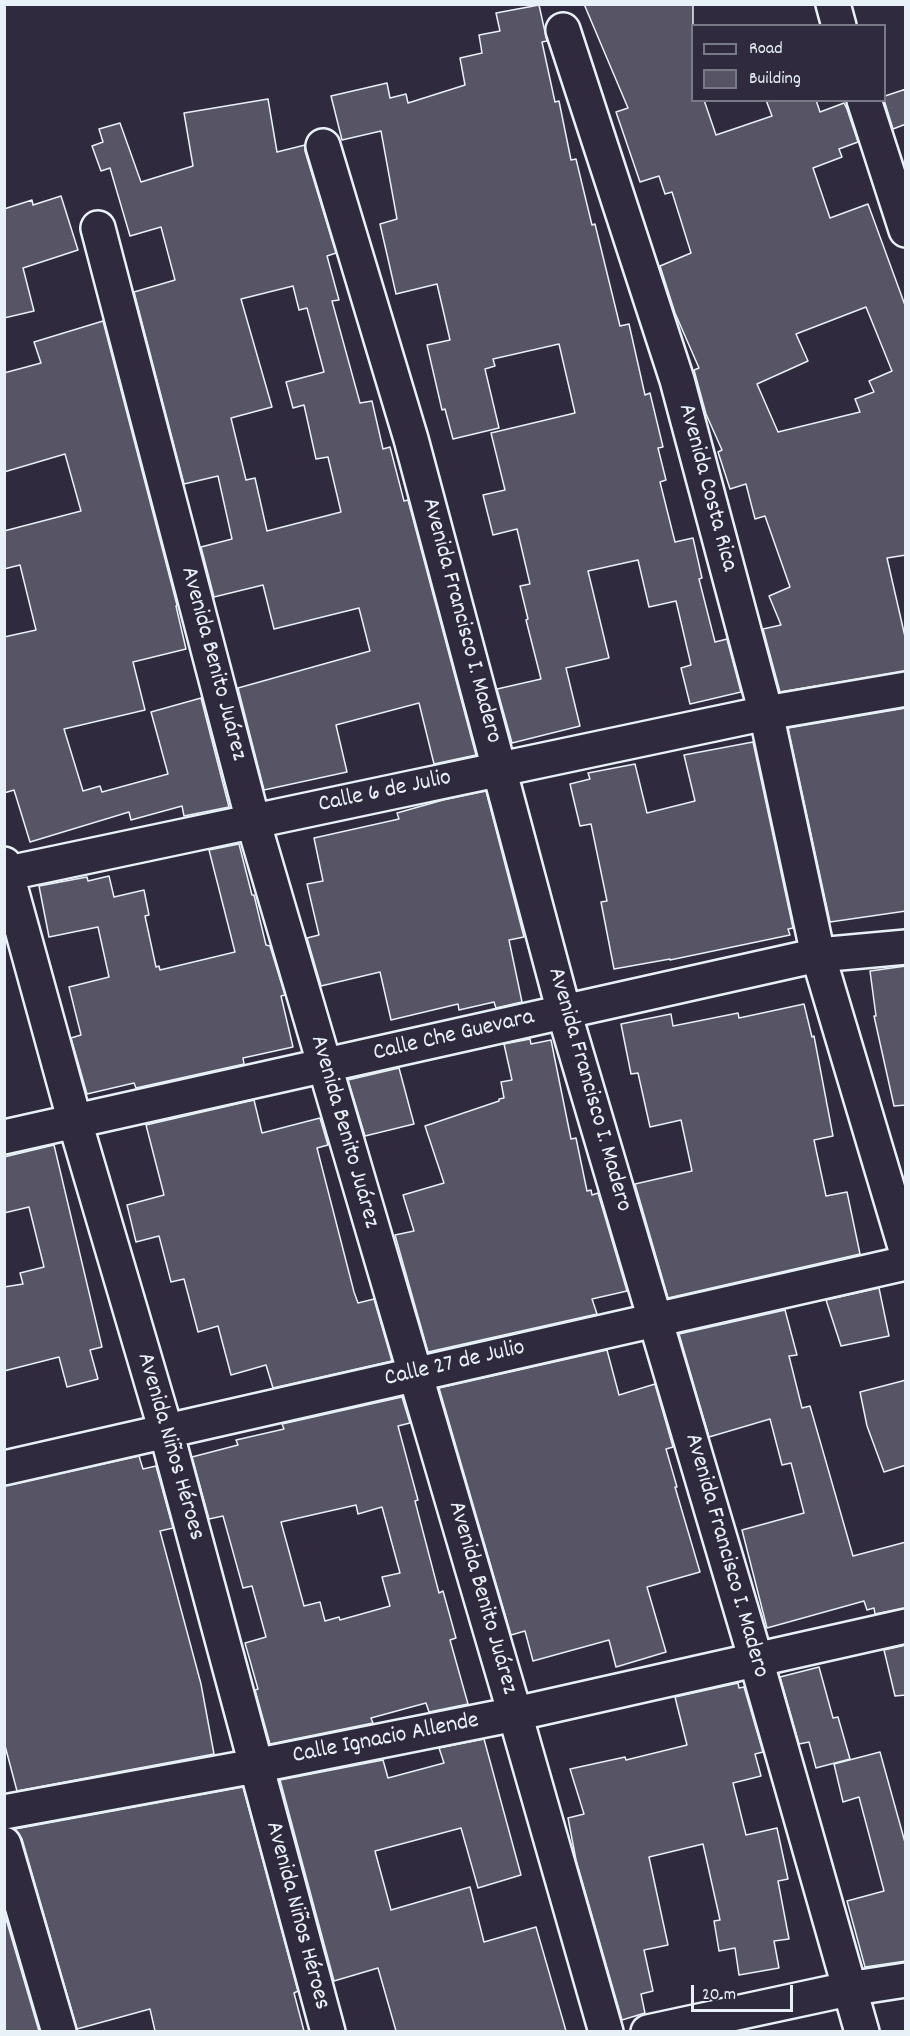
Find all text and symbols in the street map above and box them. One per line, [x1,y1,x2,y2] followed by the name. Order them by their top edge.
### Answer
[691,24,886,102] legend
[749,37,783,62] text: Road
[749,67,801,92] text: Building
[670,401,742,575] street label: Avenida Costa Rica
[413,495,507,747] street label: Avenida Francisco I. Madero
[172,564,252,764] street label: Avenida Benito Juárez
[316,765,454,821] street label: Calle 6 de Julio
[539,965,637,1215] street label: Avenida Francisco I. Madero
[371,1005,537,1069] street label: Calle Che Guevara
[302,1032,384,1232] street label: Avenida Benito Juárez
[382,1335,528,1395] street label: Calle 27 de Julio
[128,1350,210,1544] street label: Avenida Niños Héroes
[676,1431,774,1681] street label: Avenida Francisco I. Madero
[440,1498,522,1698] street label: Avenida Benito Juárez
[290,1708,482,1772] street label: Calle Ignacio Allende
[257,1819,335,2013] street label: Avenida Niños Héroes
[694,1973,796,2011] scale bar
[702,1983,736,2008] text: 20 m

